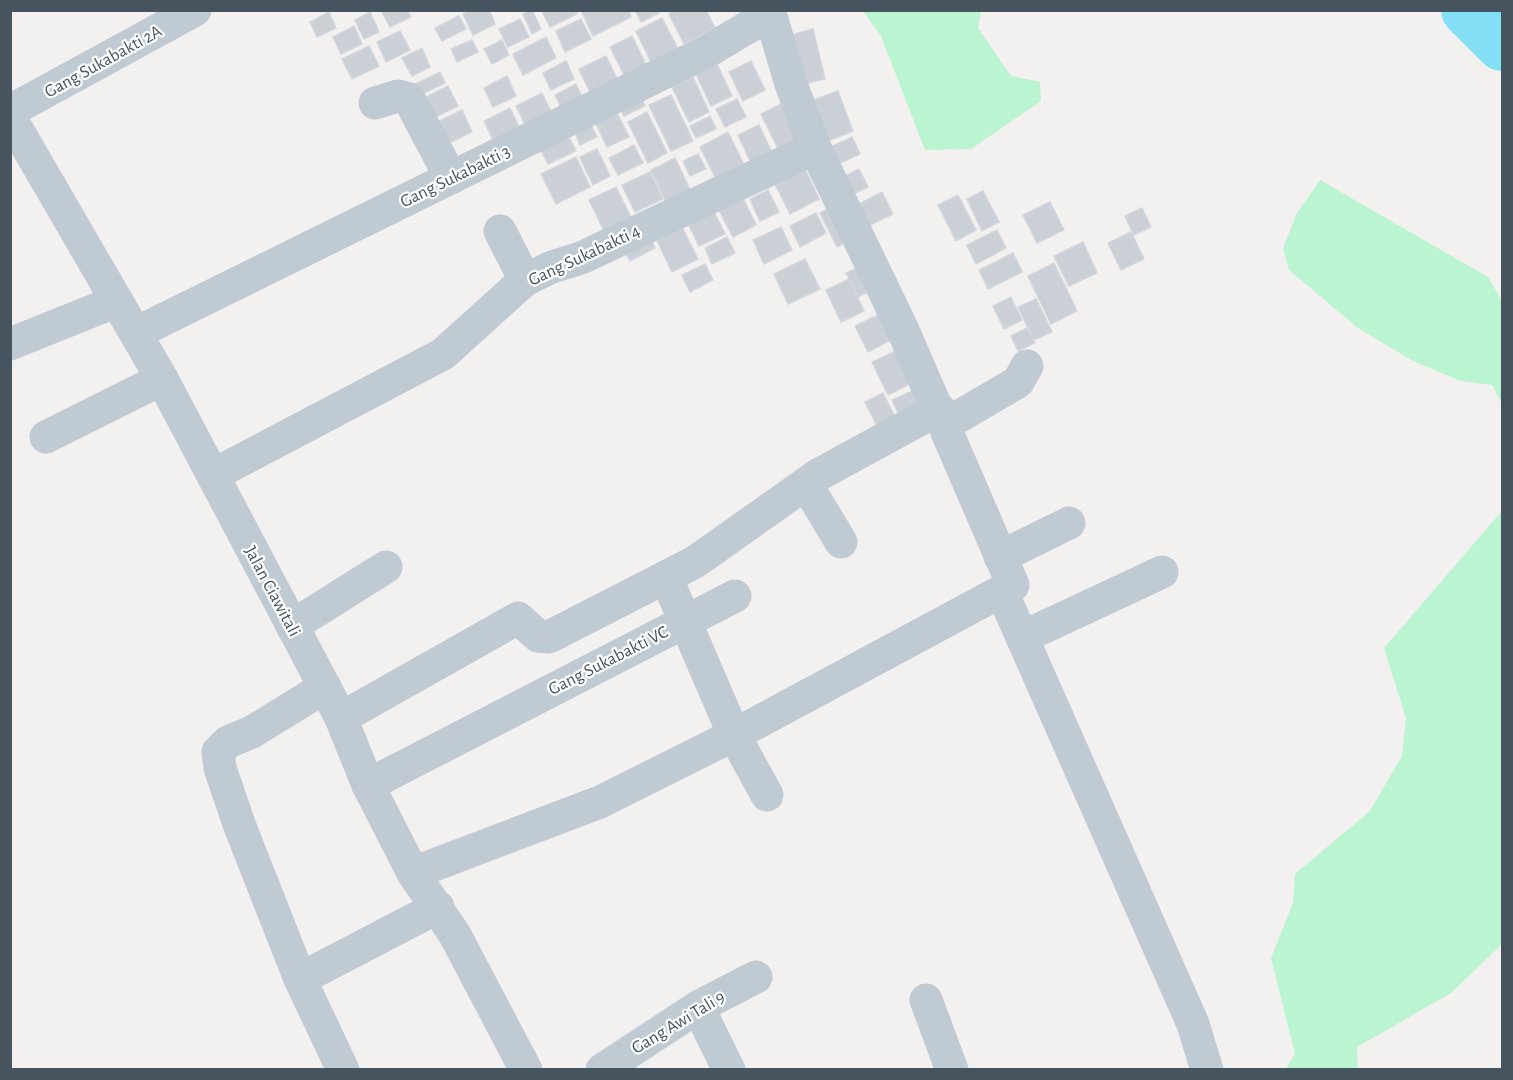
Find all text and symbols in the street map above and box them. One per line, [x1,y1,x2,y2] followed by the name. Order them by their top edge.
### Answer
[42,22,166,102] street label: Gang Sukabakti 2A
[398,143,513,211] street label: Gang Sukabakti 3
[526,222,643,290] street label: Gang Sukabakti 4
[241,543,303,640] street label: Jalan Ciawitali
[546,623,671,699] street label: Gang Sukabakti VC
[629,988,728,1058] street label: Gang Awi Tali 9

